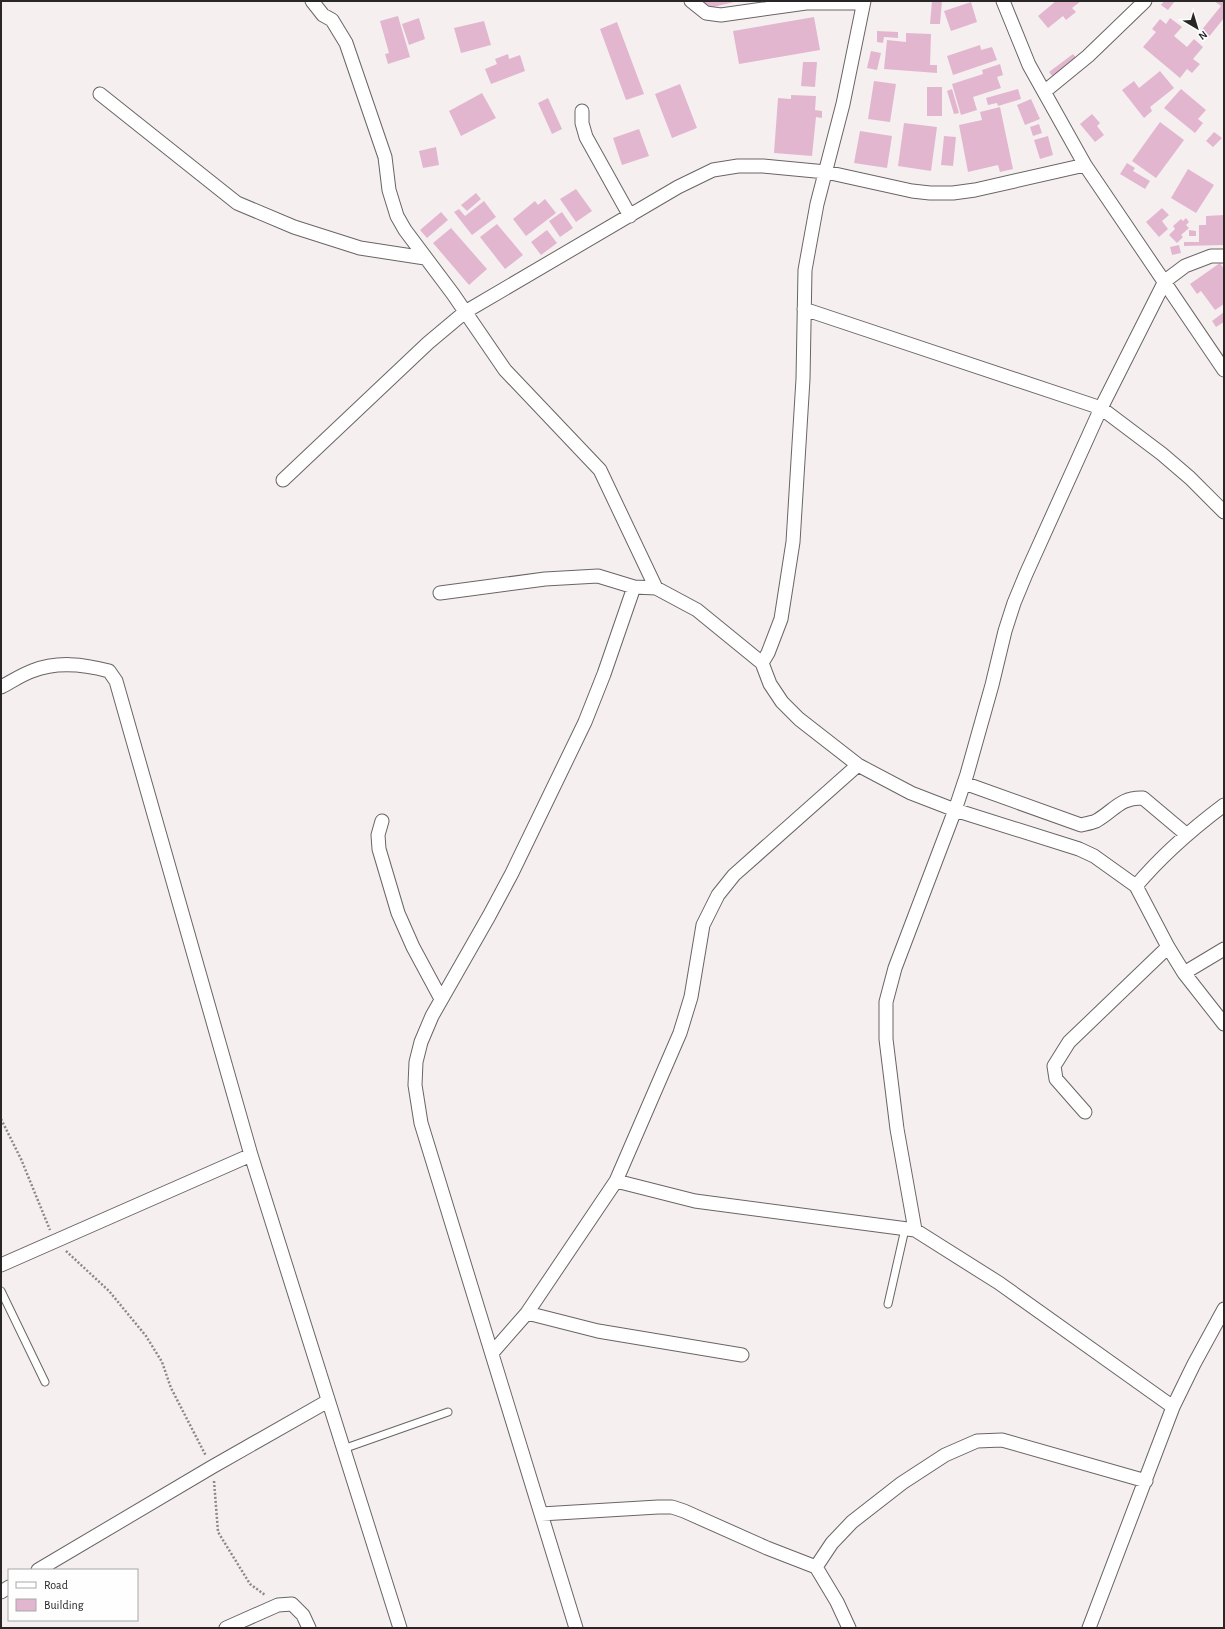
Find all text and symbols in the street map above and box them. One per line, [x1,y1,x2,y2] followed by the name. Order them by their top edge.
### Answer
[1177,8,1217,48] north arrow
[1196,29,1209,42] text: N
[8,1569,138,1621] legend
[44,1579,68,1591] text: Road
[44,1599,84,1611] text: Building

